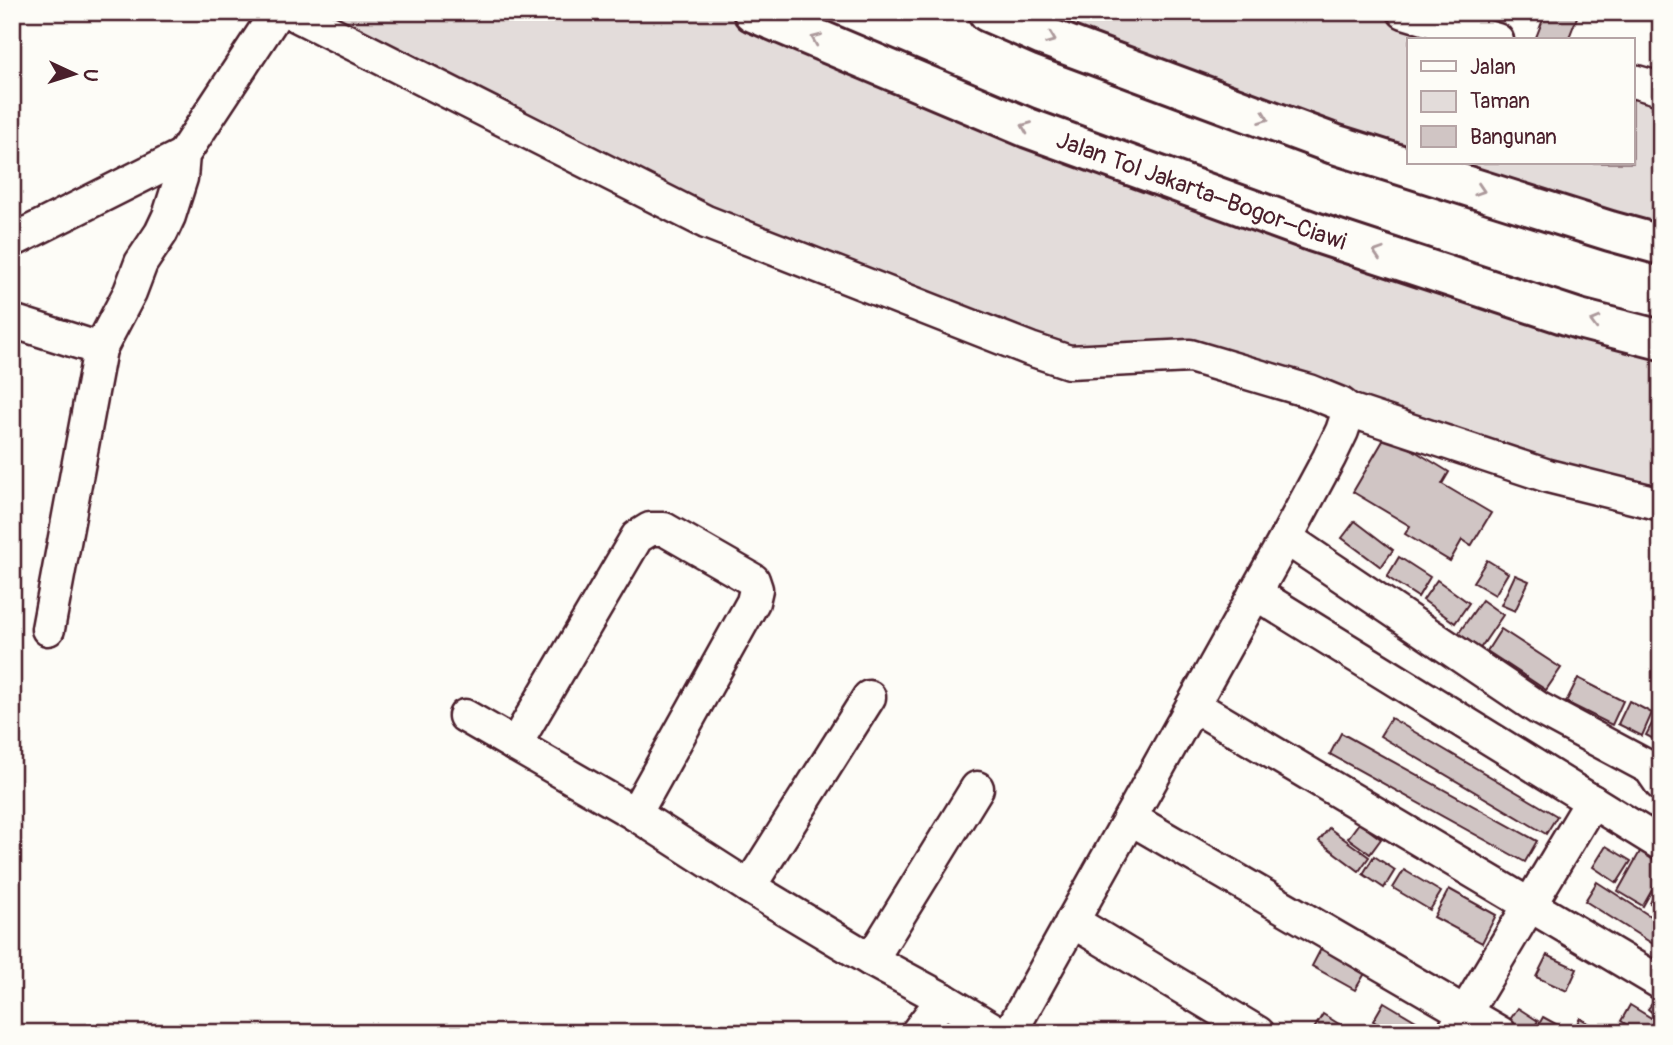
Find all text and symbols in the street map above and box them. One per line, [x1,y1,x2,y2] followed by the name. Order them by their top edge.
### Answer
[1045,31,1057,45] one-way arrow
[811,33,823,47] one-way arrow
[38,38,108,108] north arrow
[1407,38,1634,164] legend
[1470,54,1516,81] text: Jalan
[78,68,102,82] text: U
[1470,88,1530,115] text: Taman
[1258,110,1270,124] one-way arrow
[1020,121,1033,135] one-way arrow
[1470,124,1557,151] text: Bangunan
[1053,125,1350,256] street label: Jalan Tol Jakarta–Bogor–Ciawi
[1474,182,1486,197] one-way arrow
[1372,247,1384,262] one-way arrow
[1589,316,1601,331] one-way arrow

